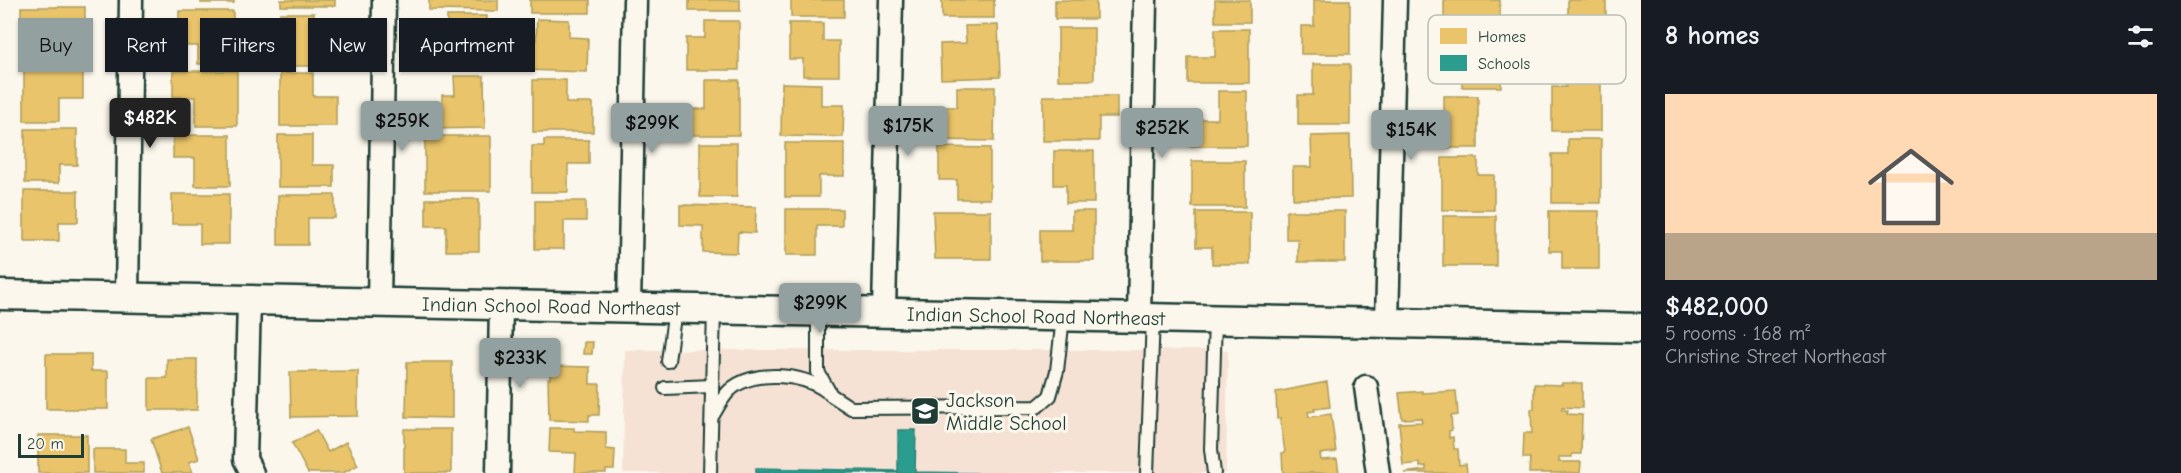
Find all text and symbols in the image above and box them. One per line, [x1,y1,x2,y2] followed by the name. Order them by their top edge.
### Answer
[1428,15,1626,84] legend
[18,18,93,72] chip: Buy
[105,18,188,72] chip: Rent
[200,18,296,72] chip: Filters
[308,18,387,72] chip: New
[399,18,535,72] chip: Apartment
[2124,20,2157,53] icon: filters
[1665,21,1759,51] text: 8 homes
[1478,28,1526,46] text: Homes
[1478,55,1531,73] text: Schools
[108,98,192,149] pin: $482K
[360,101,444,152] pin: $259K
[610,103,694,154] pin: $299K
[124,106,176,129] text: $482K
[866,106,950,157] pin: $175K
[1120,108,1204,159] pin: $252K
[375,109,429,132] text: $259K
[1369,110,1453,161] pin: $154K
[625,111,679,134] text: $299K
[883,114,933,137] text: $175K
[1135,116,1189,139] text: $252K
[1385,118,1437,141] text: $154K
[1857,133,1965,241] icon: home
[778,283,862,334] pin: $299K
[793,291,847,314] text: $299K
[1665,292,1769,322] text: $482,000
[422,293,681,320] street label: Indian School Road Northeast
[907,303,1166,330] street label: Indian School Road Northeast
[1665,322,1810,345] text: 5 rooms · 168 m²
[478,338,562,389] pin: $233K
[1665,345,1886,368] text: Christine Street Northeast
[494,346,546,369] text: $233K
[946,389,1067,435] place label: Jackson Middle School
[909,395,941,427] school or university icon: Jackson Middle School
[18,431,84,458] scale bar
[27,435,64,453] text: 20 m

